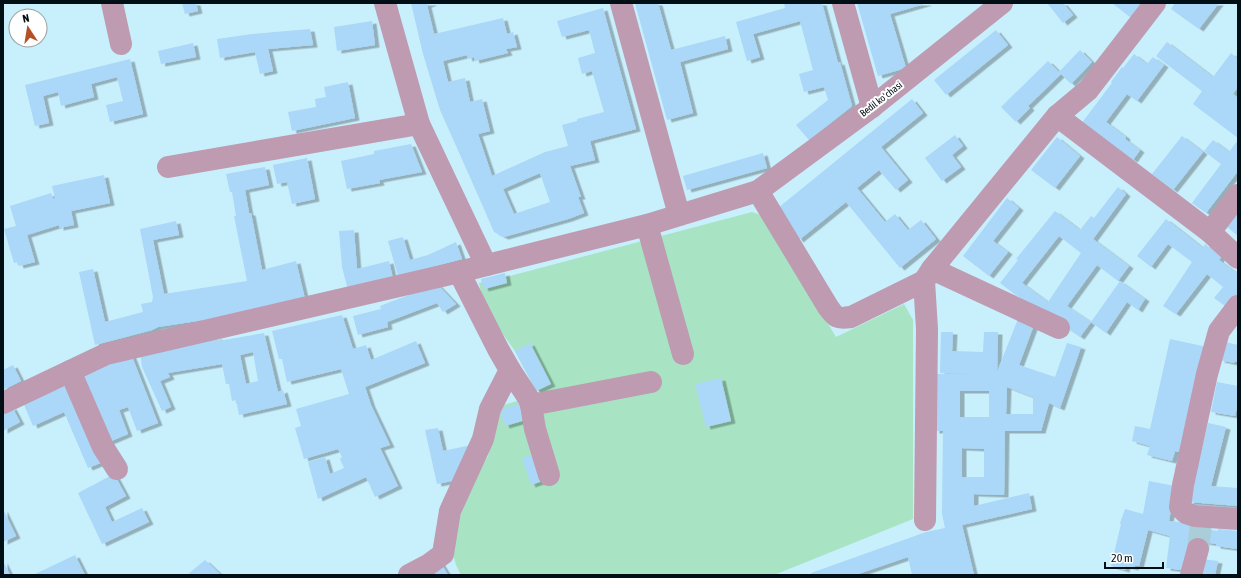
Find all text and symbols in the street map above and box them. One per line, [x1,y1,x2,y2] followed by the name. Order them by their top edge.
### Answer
[8,8,48,48] north arrow
[21,12,30,25] text: N
[858,79,904,119] street label: Bedil koʻchasi
[1105,544,1163,570] scale bar
[1111,551,1133,565] text: 20 m

